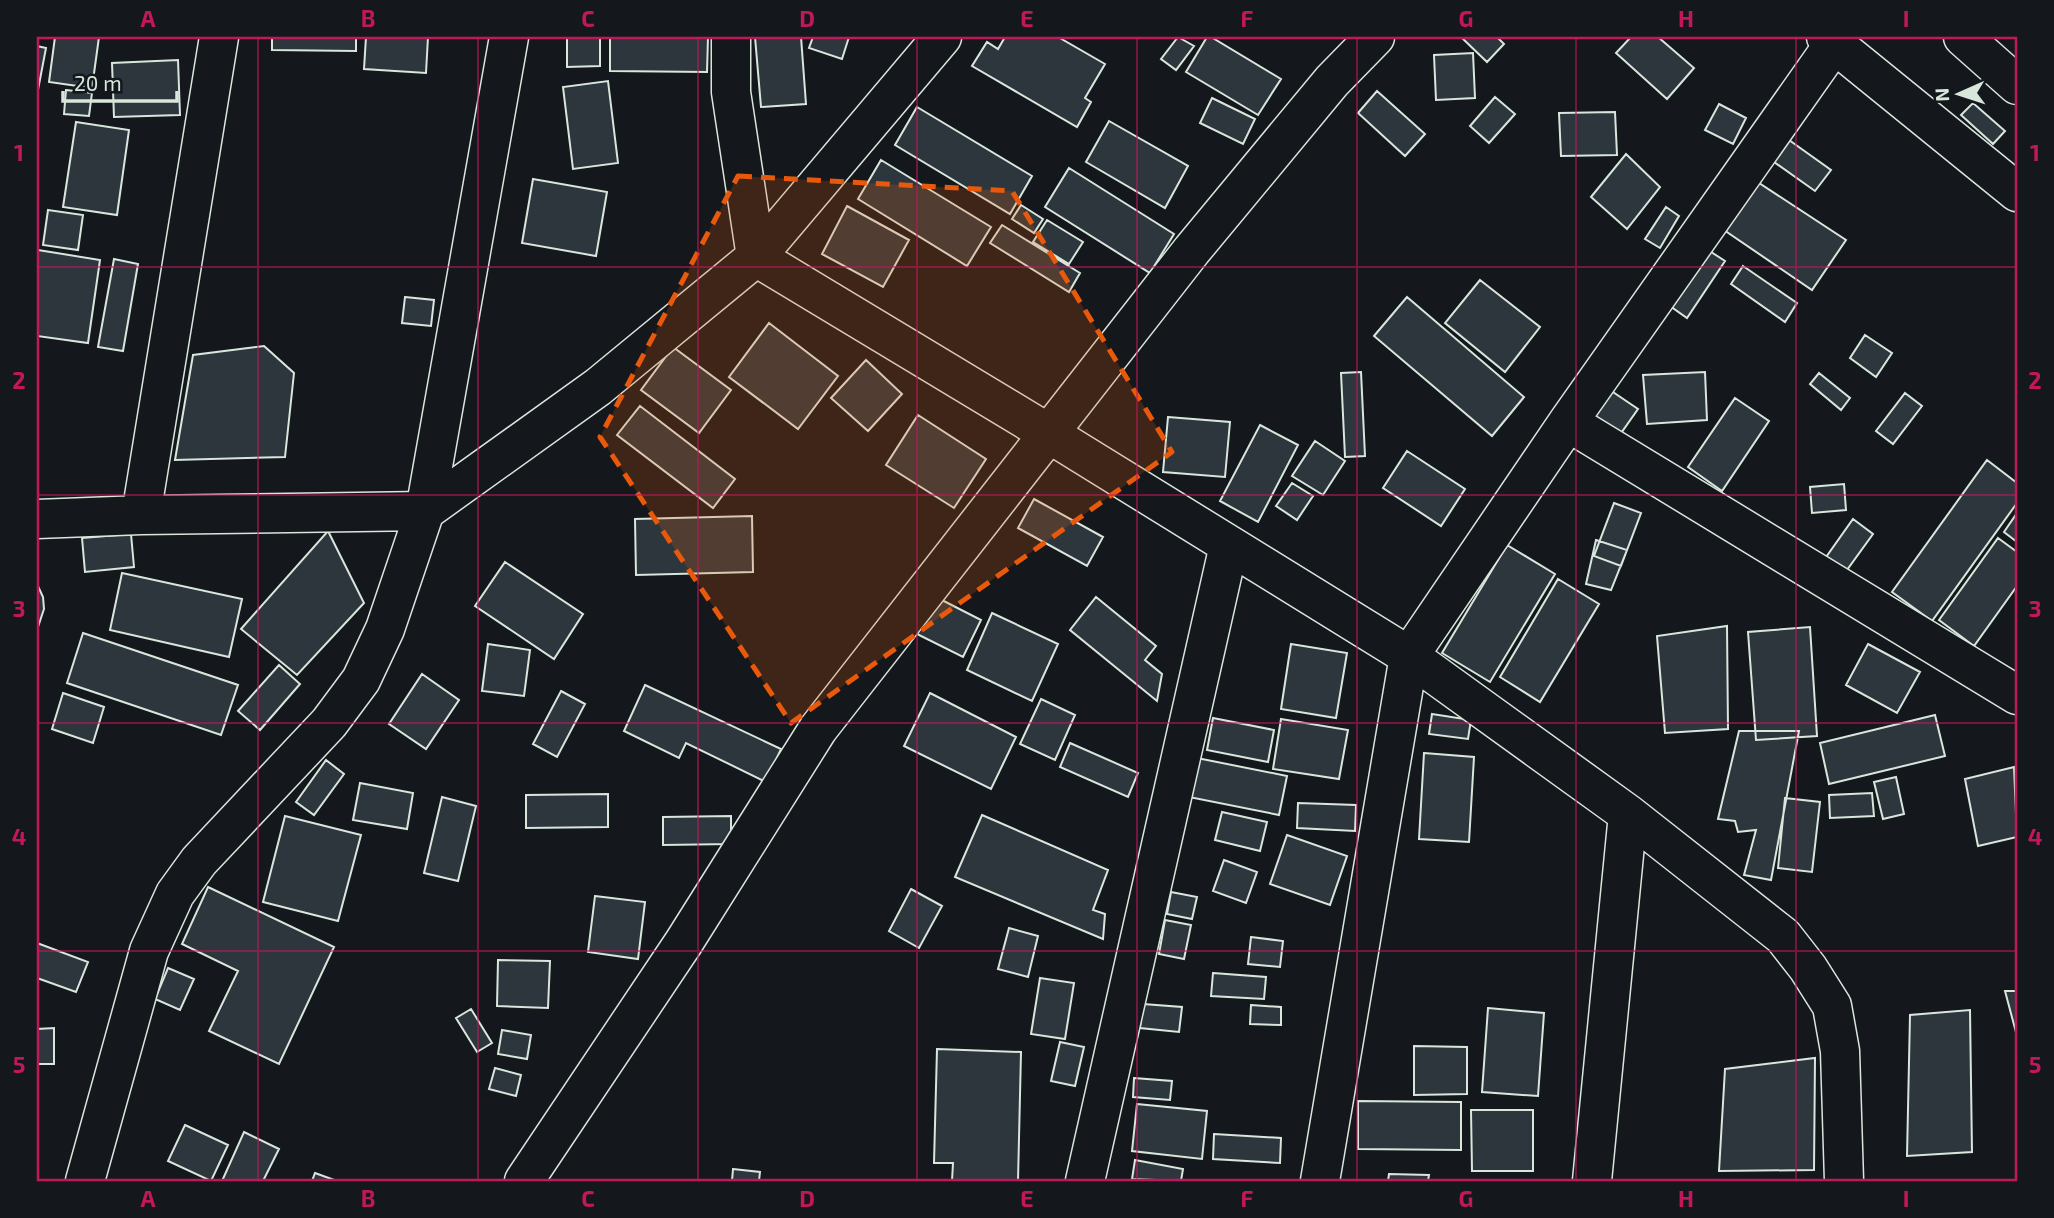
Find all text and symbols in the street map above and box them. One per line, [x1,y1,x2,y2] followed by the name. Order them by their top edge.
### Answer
[140,4,156,32] text: A
[361,4,375,32] text: B
[581,4,595,32] text: C
[799,4,815,32] text: D
[1020,4,1034,32] text: E
[1241,4,1254,32] text: F
[1459,4,1473,32] text: G
[1678,4,1694,32] text: H
[1903,4,1909,32] text: I
[63,60,177,104] scale bar
[1924,60,1994,130] north arrow
[74,70,122,95] text: 20 m
[1930,87,1953,102] text: N
[14,138,24,166] text: 1
[2030,138,2040,166] text: 1
[12,366,26,394] text: 2
[2028,366,2042,394] text: 2
[12,594,26,622] text: 3
[2028,594,2042,622] text: 3
[12,822,26,850] text: 4
[2028,822,2042,850] text: 4
[13,1050,25,1078] text: 5
[2029,1050,2041,1078] text: 5
[140,1184,156,1212] text: A
[361,1184,375,1212] text: B
[581,1184,595,1212] text: C
[799,1184,815,1212] text: D
[1020,1184,1034,1212] text: E
[1241,1184,1254,1212] text: F
[1459,1184,1473,1212] text: G
[1678,1184,1694,1212] text: H
[1903,1184,1909,1212] text: I

